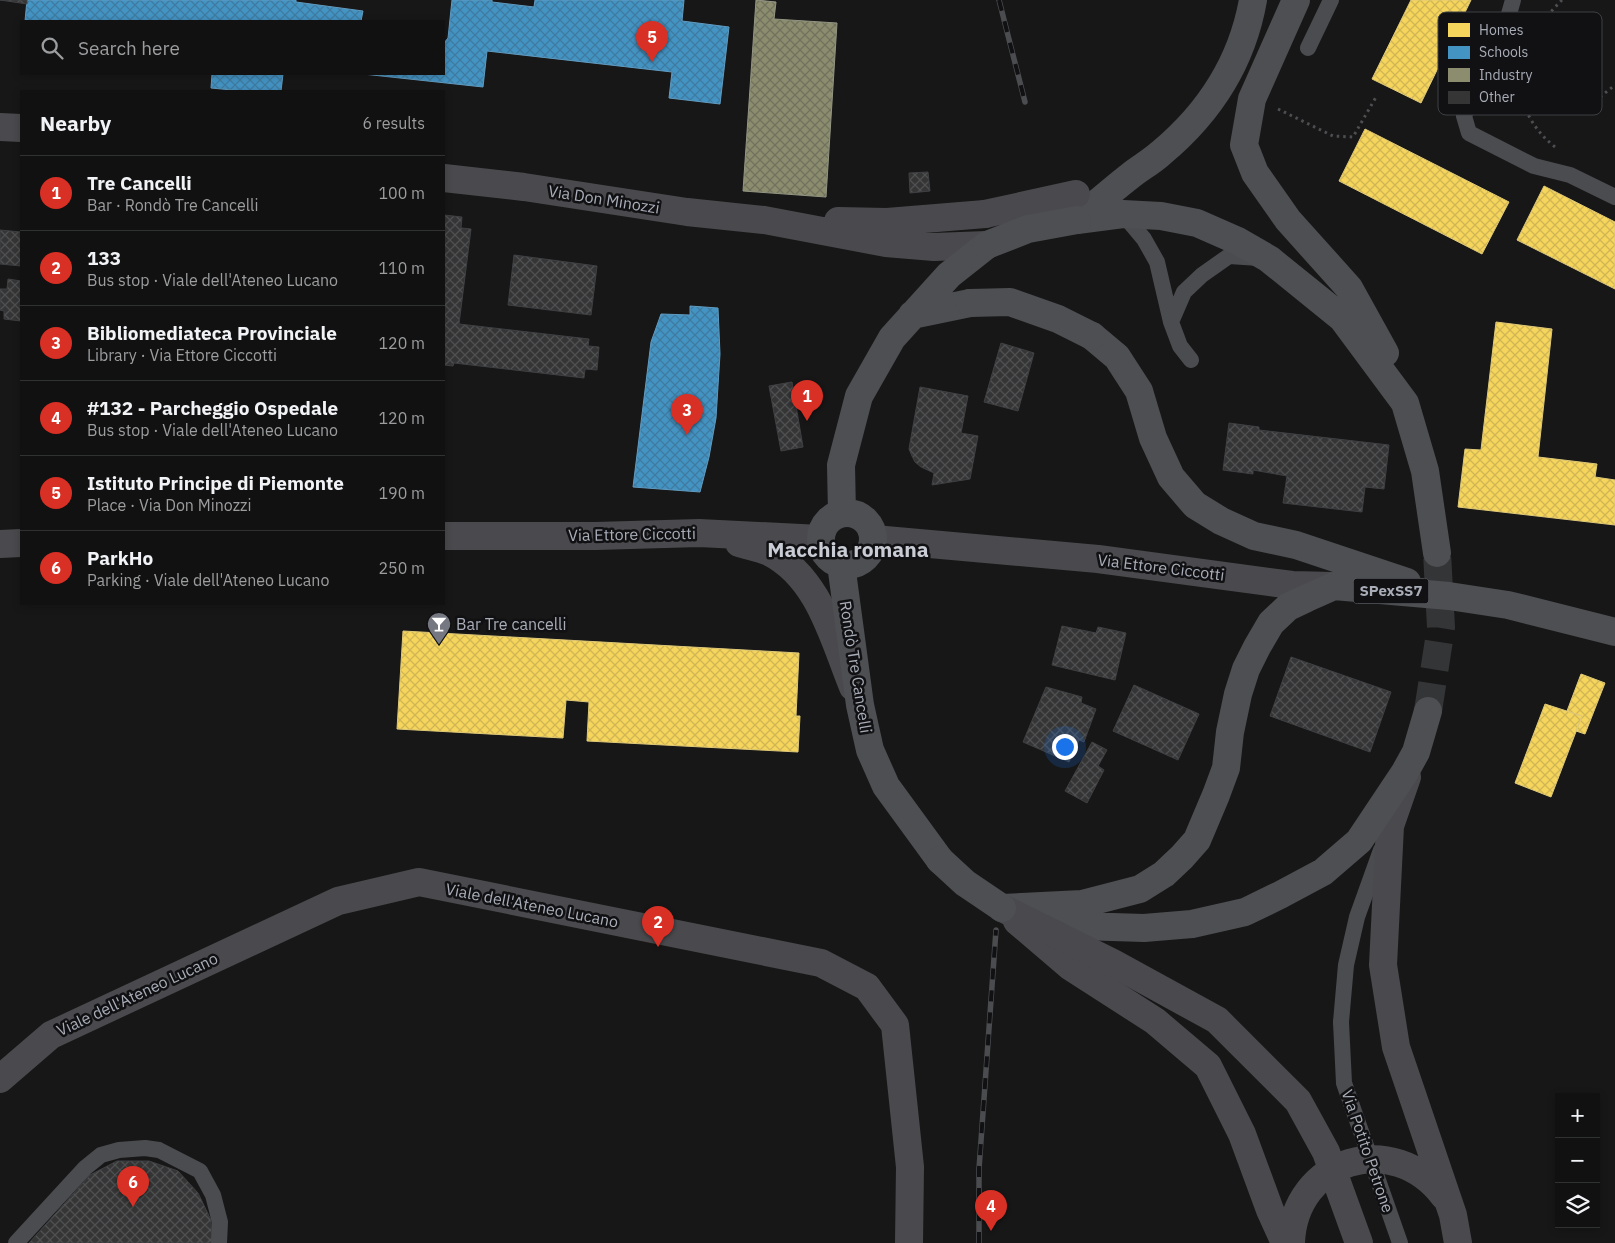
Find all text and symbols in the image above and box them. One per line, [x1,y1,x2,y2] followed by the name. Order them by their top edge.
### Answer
[1438,12,1602,115] legend
[20,20,445,75] search box
[636,21,668,62] pin: 5
[1479,21,1524,39] text: Homes
[38,34,66,62] icon: search
[78,36,180,60] text: Search here
[1479,43,1529,61] text: Schools
[1479,66,1533,84] text: Industry
[1479,88,1515,106] text: Other
[40,109,111,137] text: Nearby
[362,113,425,133] text: 6 results
[87,171,192,195] text: Tre Cancelli
[547,180,661,218] street label: Via Don Minozzi
[51,183,61,203] text: 1
[378,183,425,203] text: 100 m
[87,195,258,215] text: Bar · Rondò Tre Cancelli
[87,246,121,270] text: 133
[51,258,61,278] text: 2
[378,258,425,278] text: 110 m
[87,270,338,290] text: Bus stop · Viale dell'Ateneo Lucano
[87,321,337,345] text: Bibliomediateca Provinciale
[51,333,61,353] text: 3
[378,333,425,353] text: 120 m
[87,345,277,365] text: Library · Via Ettore Ciccotti
[791,380,823,421] pin: 1
[671,394,703,435] pin: 3
[87,396,338,420] text: #132 - Parcheggio Ospedale
[51,408,61,428] text: 4
[378,408,425,428] text: 120 m
[87,420,338,440] text: Bus stop · Viale dell'Ateneo Lucano
[87,471,344,495] text: Istituto Principe di Piemonte
[51,483,61,503] text: 5
[378,483,425,503] text: 190 m
[87,495,252,515] text: Place · Via Don Minozzi
[568,523,696,545] street label: Via Ettore Ciccotti
[767,535,929,563] district label: Macchia romana
[87,546,153,570] text: ParkHo
[1096,549,1226,585] street label: Via Ettore Ciccotti
[51,558,61,578] text: 6
[378,558,425,578] text: 250 m
[87,570,329,590] text: Parking · Viale dell'Ateneo Lucano
[1354,578,1428,604] road number: SPexSS7
[836,599,876,735] street label: Rondò Tre Cancelli
[426,611,452,645] bar icon: Bar Tre cancelli
[456,614,566,634] place label: Bar Tre cancelli
[1052,734,1078,760] your location
[444,878,620,932] street label: Viale dell'Ateneo Lucano
[642,906,674,947] pin: 2
[53,948,221,1040] street label: Viale dell'Ateneo Lucano
[1338,1087,1398,1215] street label: Via Potito Petrone
[1555,1093,1600,1228] map controls
[1555,1093,1600,1138] button: +
[1555,1138,1600,1183] button: −
[117,1166,149,1207] pin: 6
[1555,1183,1600,1228] button: layers
[975,1190,1007,1231] pin: 4

